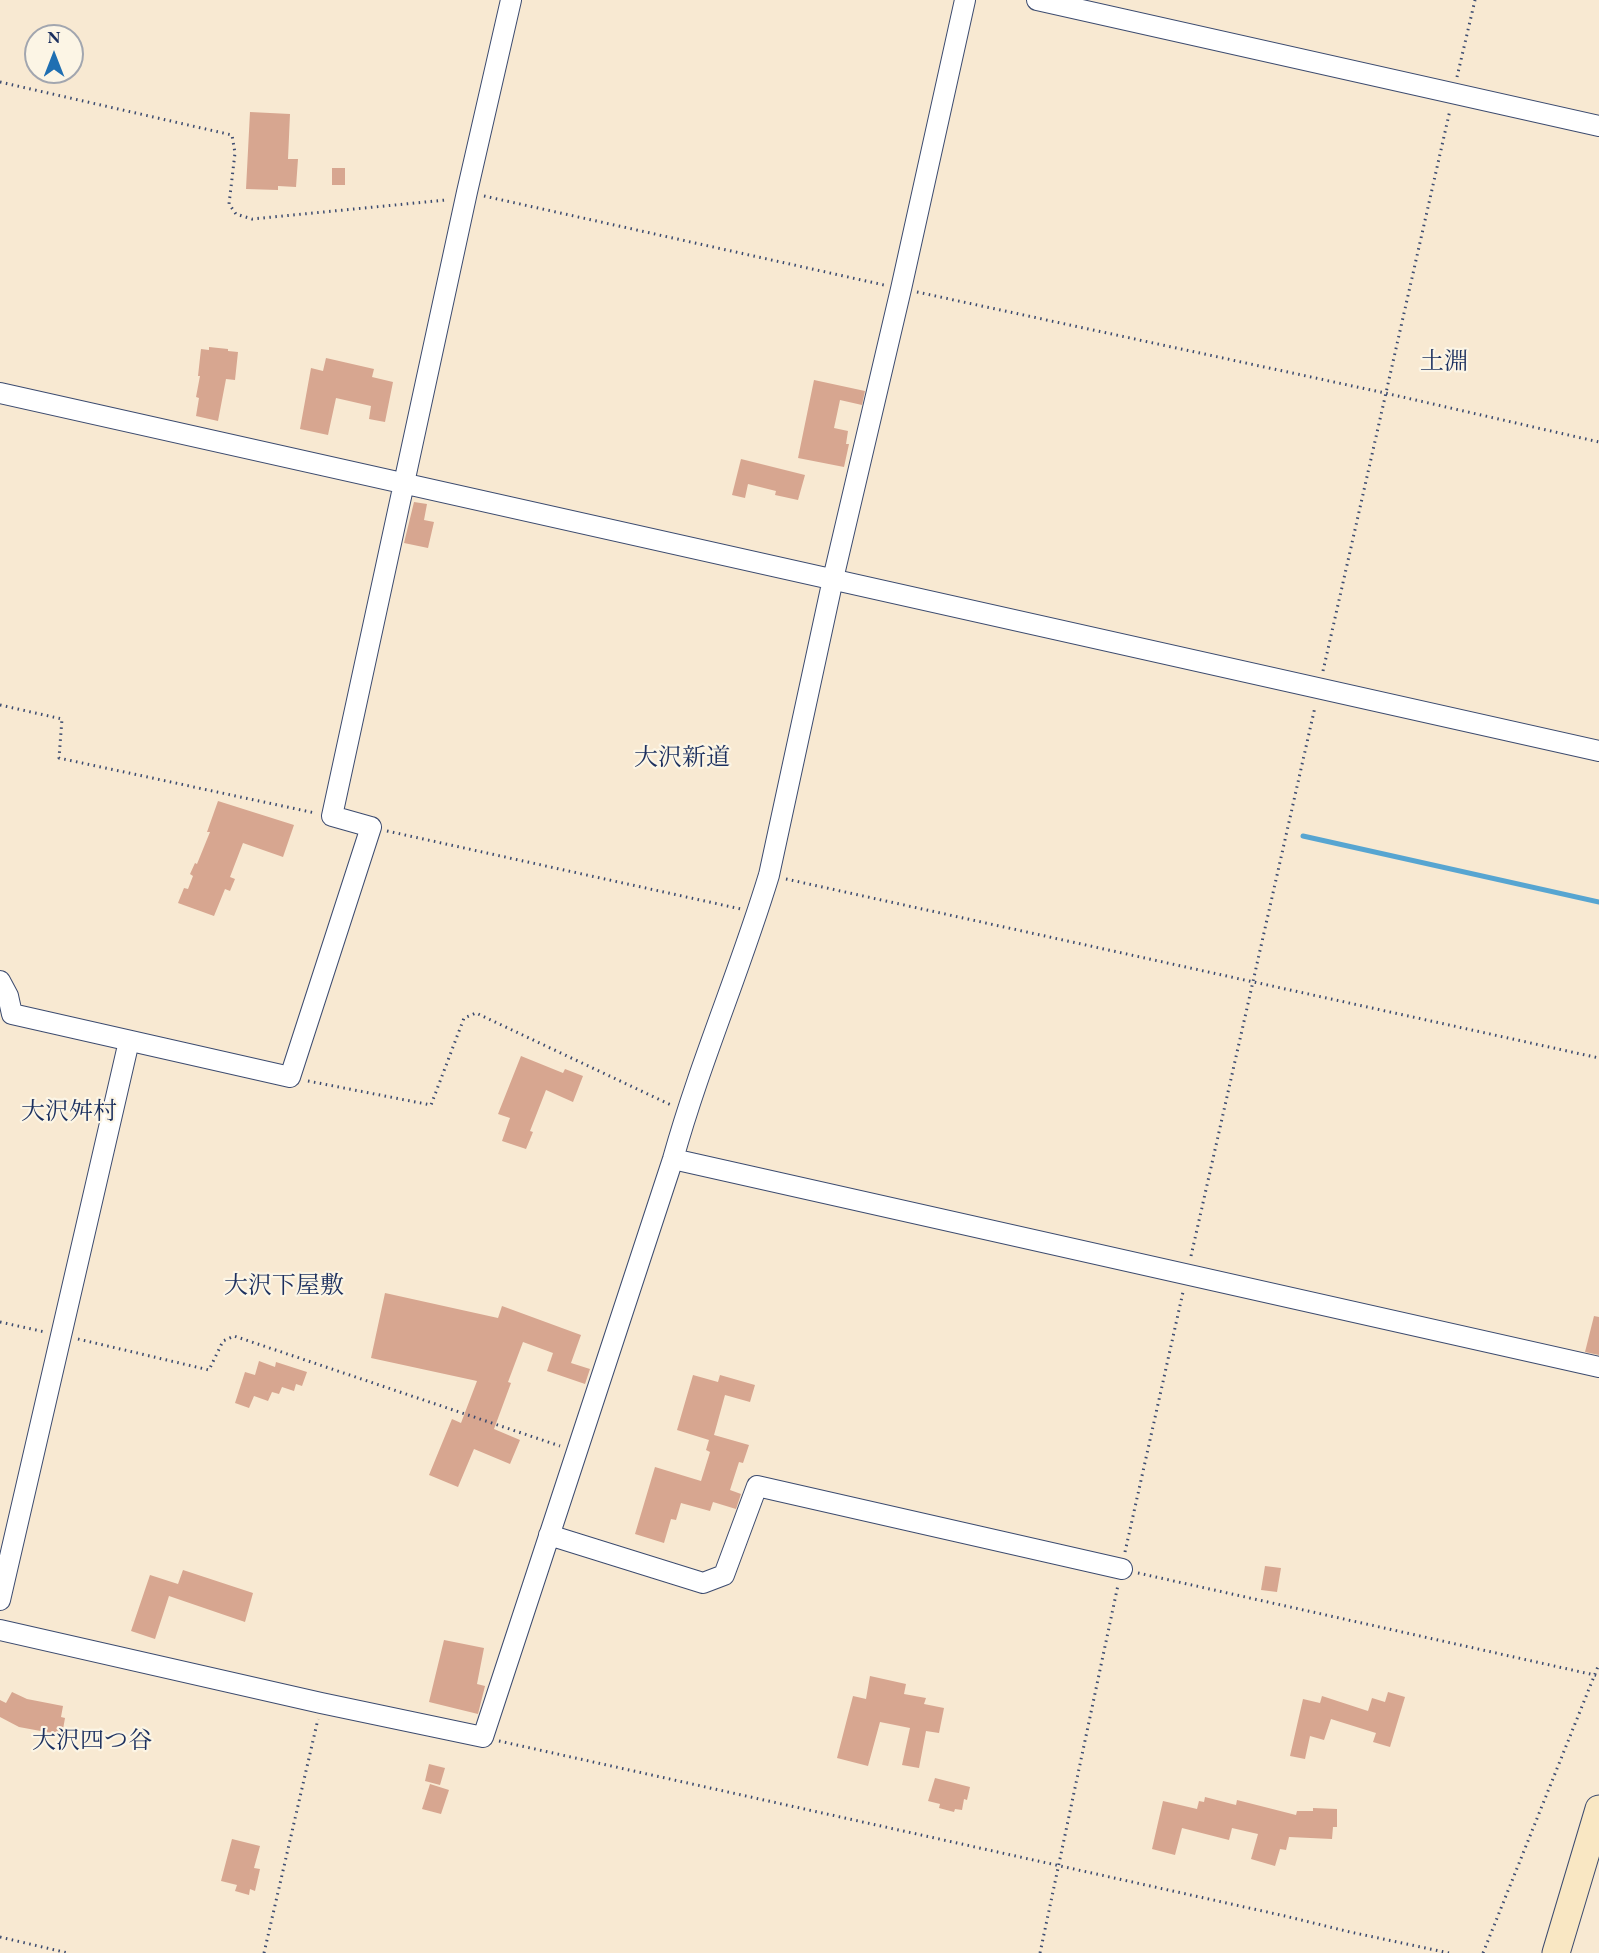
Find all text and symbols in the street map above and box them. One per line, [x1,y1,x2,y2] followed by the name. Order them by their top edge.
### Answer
[24,24,84,84] north arrow
[48,27,60,48] text: N
[1420,348,1468,376] district label: 土淵
[634,744,730,772] district label: 大沢新道
[21,1098,117,1126] district label: 大沢舛村
[224,1272,344,1300] district label: 大沢下屋敷
[32,1727,152,1755] district label: 大沢四つ谷

